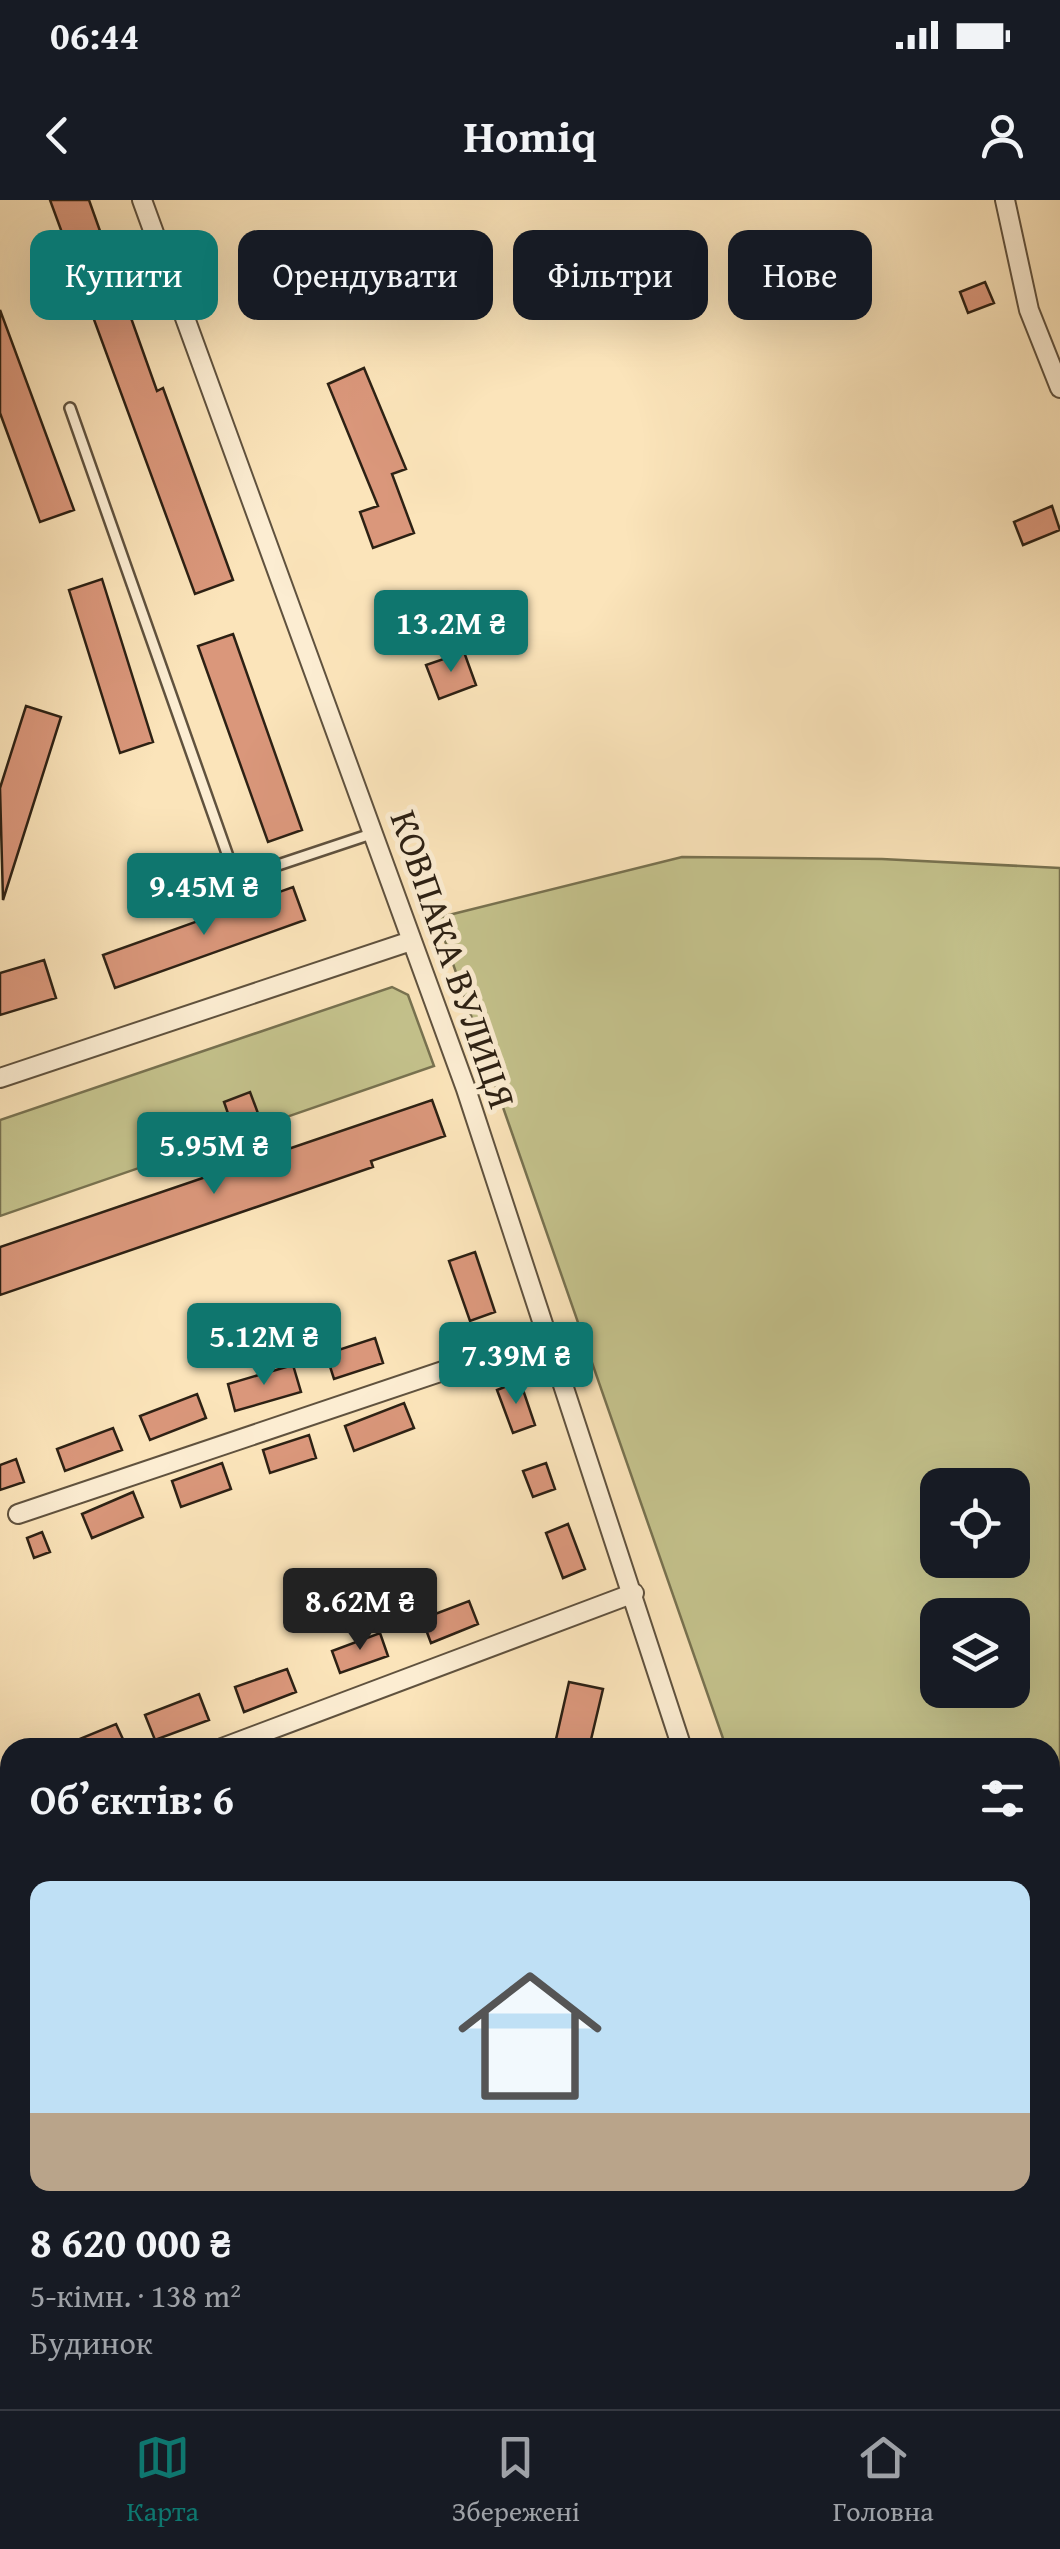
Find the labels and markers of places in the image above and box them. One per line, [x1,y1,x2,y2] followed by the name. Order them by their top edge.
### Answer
[359,590,543,675] pin: 13.2M ₴
[112,853,296,938] pin: 9.45M ₴
[122,1112,306,1197] pin: 5.95M ₴
[172,1303,356,1388] pin: 5.12M ₴
[424,1322,608,1407] pin: 7.39M ₴
[268,1568,452,1653] pin: 8.62M ₴

